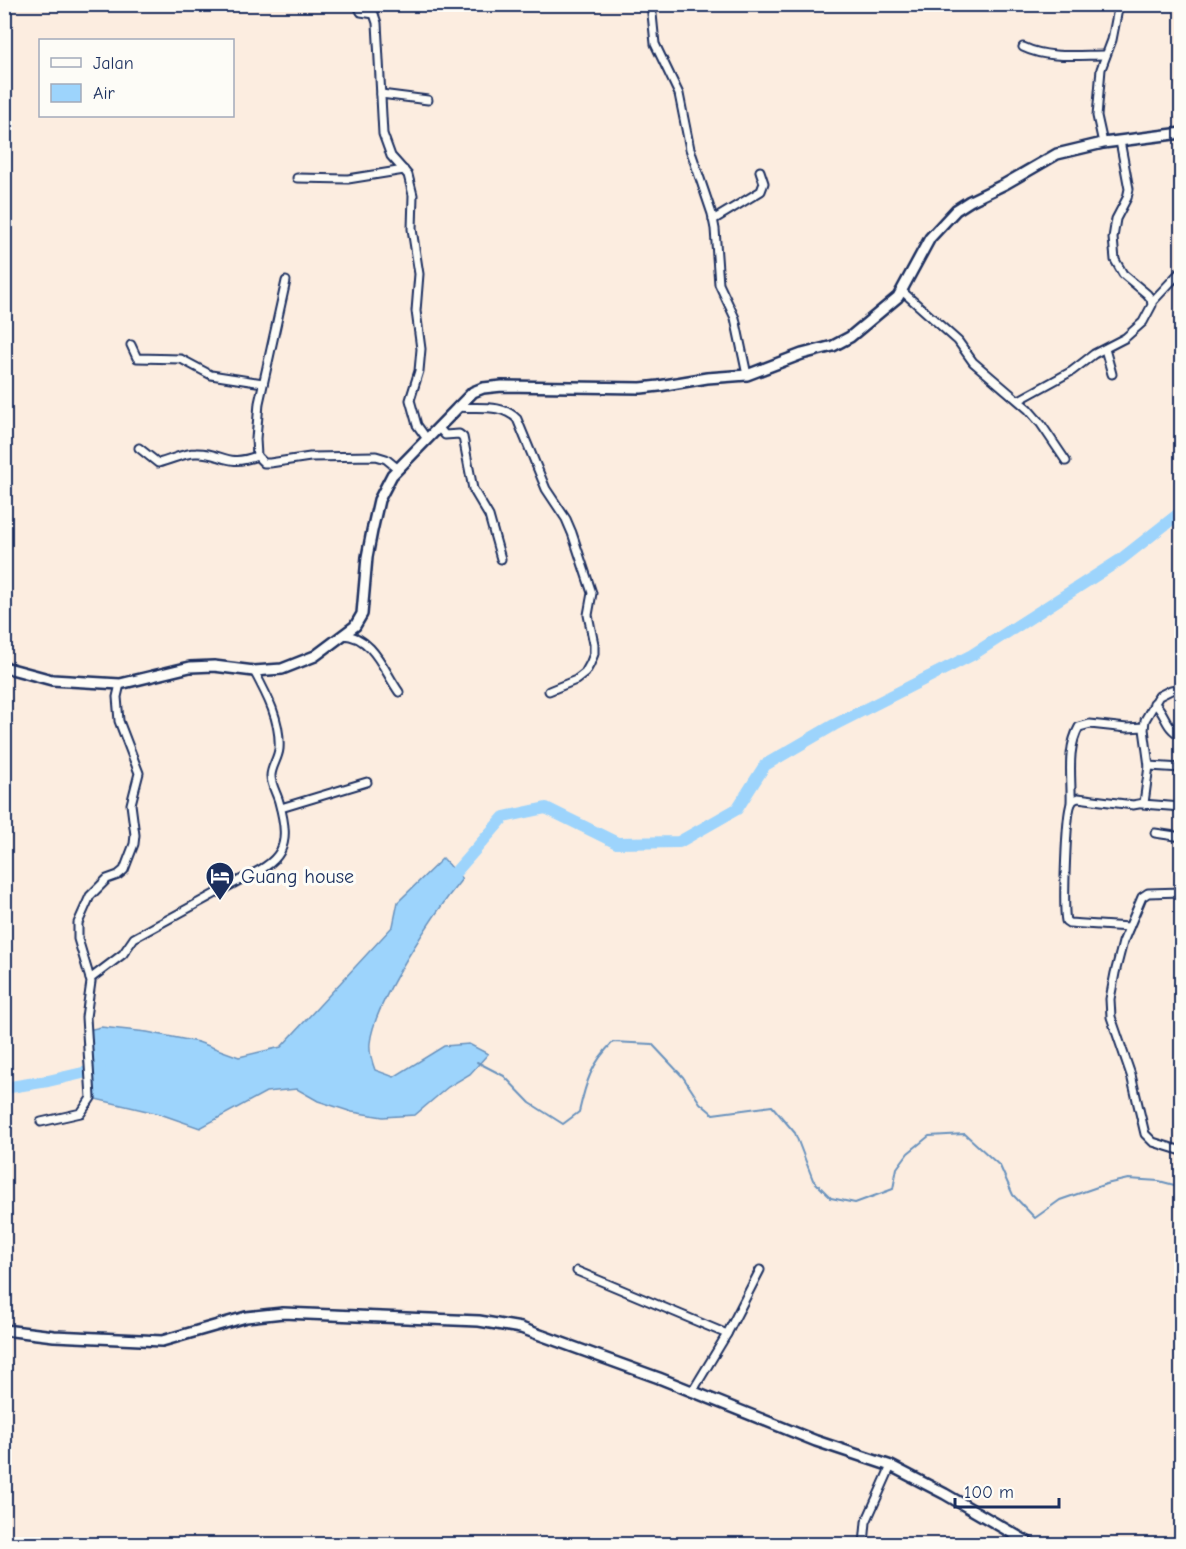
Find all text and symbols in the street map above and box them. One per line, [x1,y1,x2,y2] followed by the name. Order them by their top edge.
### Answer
[39,39,234,117] legend
[93,53,134,74] text: Jalan
[93,83,116,104] text: Air
[204,860,236,902] hotel icon: Guang house
[241,865,354,888] place label: Guang house
[955,1471,1058,1509] scale bar
[964,1482,1014,1503] text: 100 m

